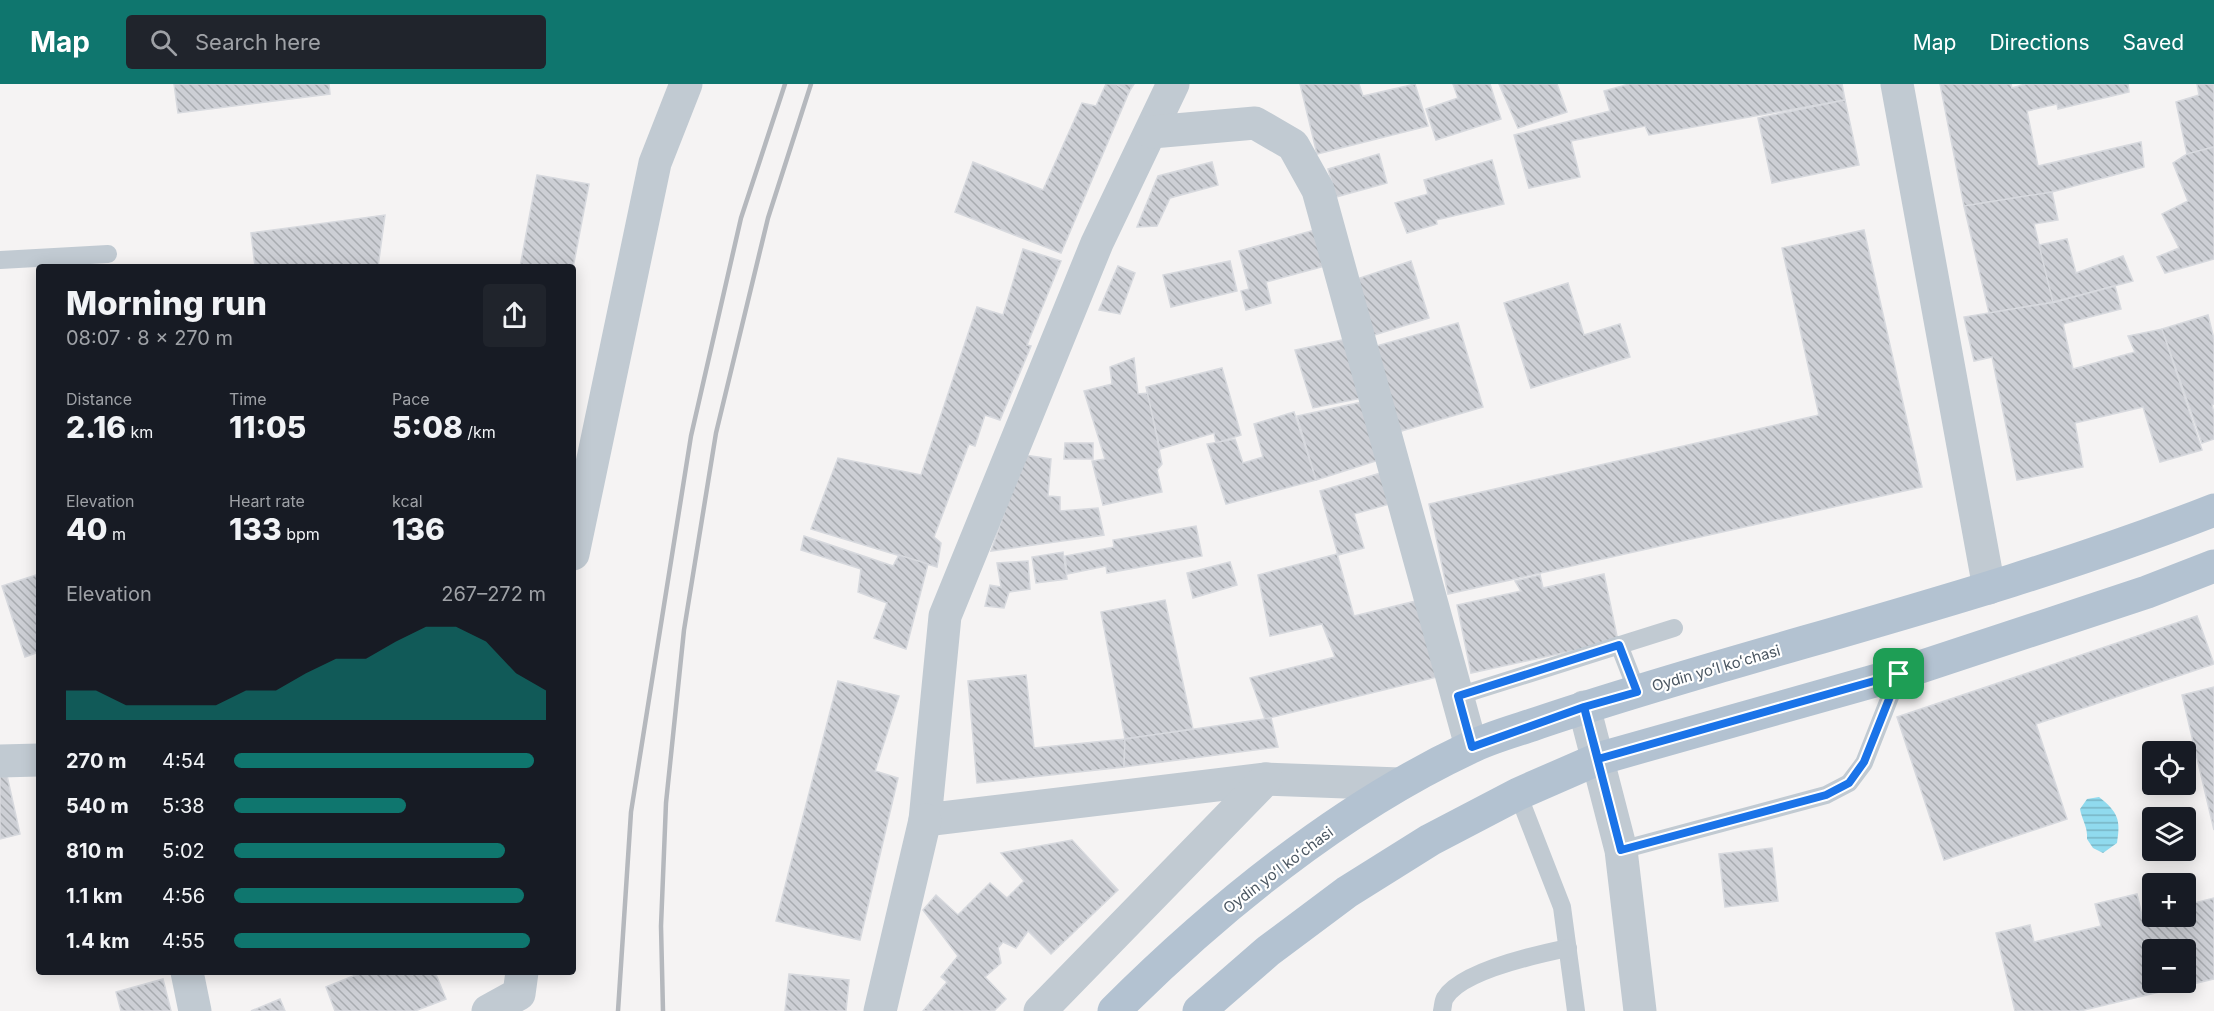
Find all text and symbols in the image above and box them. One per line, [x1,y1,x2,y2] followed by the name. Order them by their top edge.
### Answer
[126,15,546,69] search box
[30,25,90,59] text: Map
[147,26,180,59] icon: search
[195,29,321,55] text: Search here
[1913,30,1956,55] text: Map
[1989,30,2090,55] text: Directions
[2123,30,2184,55] text: Saved
[66,283,267,323] text: Morning run
[483,284,546,347] button: share
[66,326,233,350] text: 08:07 · 8 × 270 m
[66,389,132,409] text: Distance
[229,389,267,409] text: Time
[392,389,430,409] text: Pace
[66,409,126,445] text: 2.16
[229,409,306,445] text: 11:05
[392,409,463,445] text: 5:08
[126,422,153,442] text: km
[463,422,496,442] text: /km
[66,491,135,511] text: Elevation
[229,491,305,511] text: Heart rate
[392,491,423,511] text: kcal
[66,511,107,547] text: 40
[229,511,282,547] text: 133
[392,511,445,547] text: 136
[107,524,126,544] text: m
[282,524,320,544] text: bpm
[66,582,152,606] text: Elevation
[441,582,546,606] text: 267–272 m
[1650,641,1782,695] street label: Oydin yoʻl koʻchasi
[1873,648,1924,699] pin
[1882,657,1915,690] icon: arrive
[2142,741,2196,993] map controls
[2142,741,2196,795] button: locate
[66,749,126,773] text: 270 m
[162,749,206,773] text: 4:54
[66,794,129,818] text: 540 m
[162,794,205,818] text: 5:38
[2142,807,2196,861] button: layers
[1219,822,1337,918] street label: Oydin yoʻl koʻchasi
[66,839,124,863] text: 810 m
[162,839,205,863] text: 5:02
[2142,873,2196,927] button: +
[66,884,123,908] text: 1.1 km
[162,884,205,908] text: 4:56
[66,929,129,953] text: 1.4 km
[162,929,205,953] text: 4:55
[2142,939,2196,993] button: −

